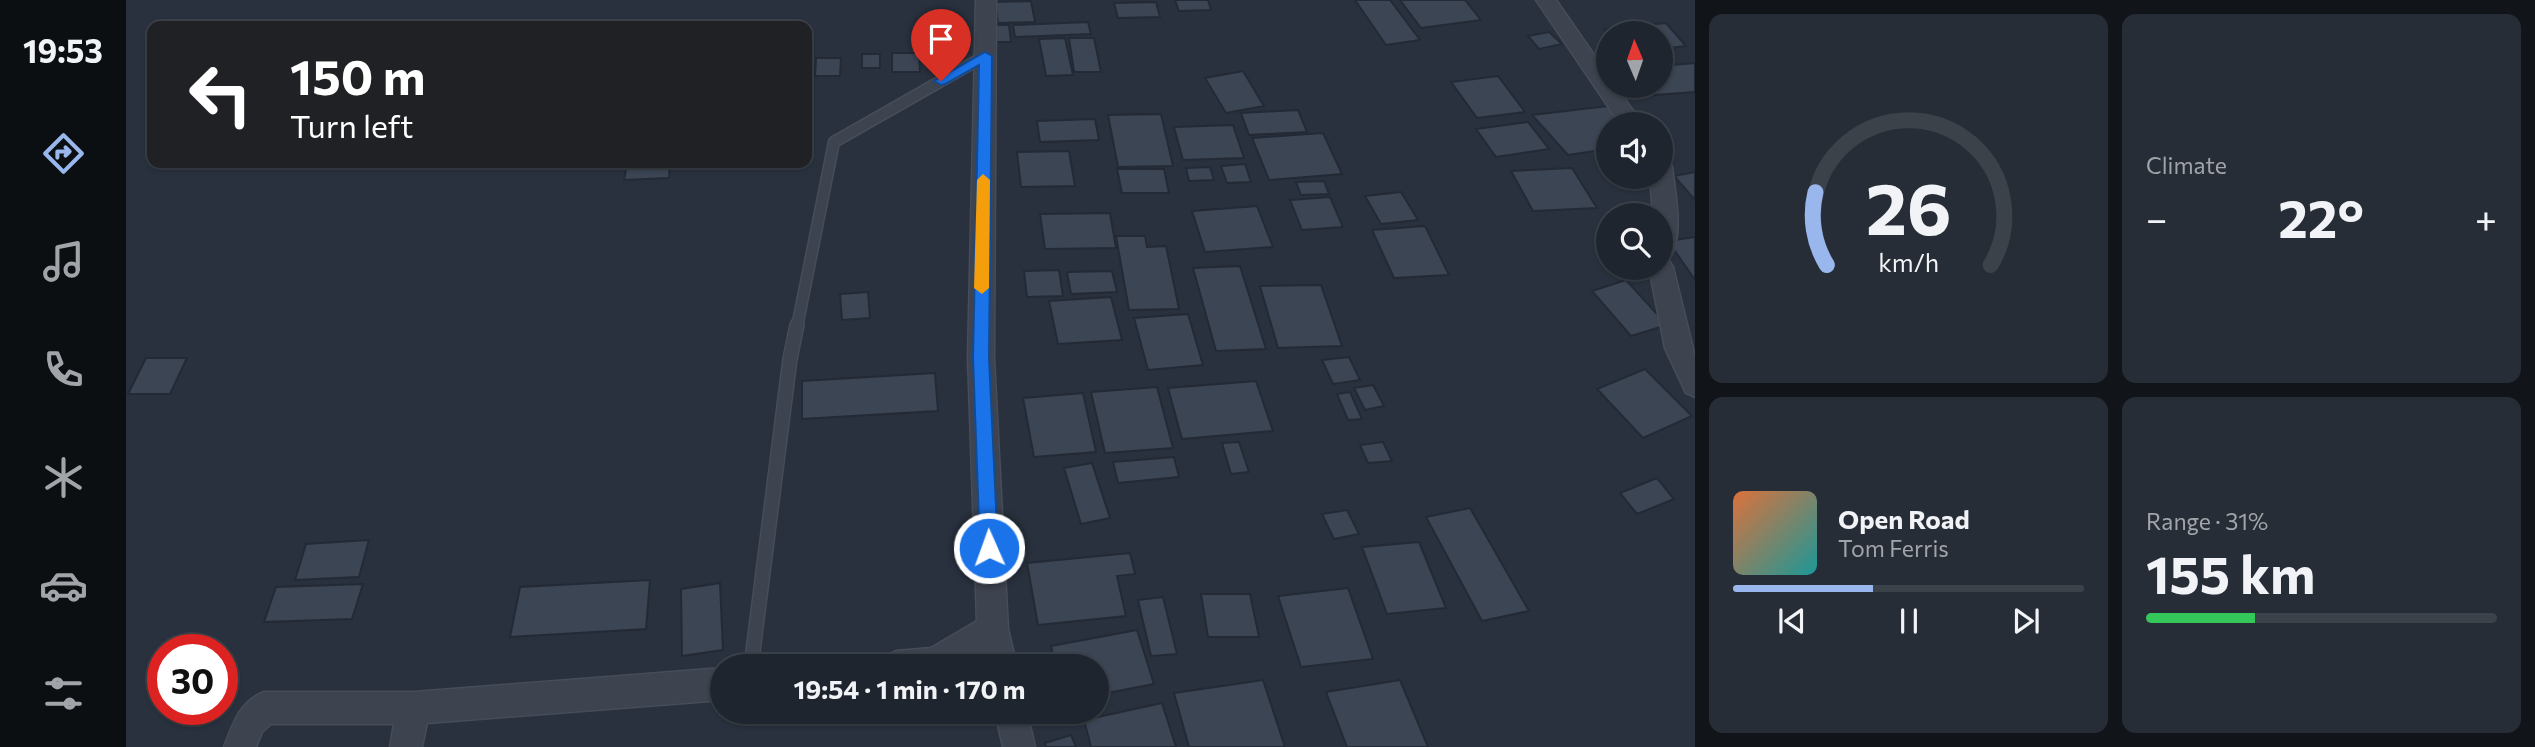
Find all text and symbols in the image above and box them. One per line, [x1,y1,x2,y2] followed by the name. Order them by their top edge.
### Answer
[911,9,971,81] pin
[922,20,960,58] icon: arrive
[1596,21,1673,98] north arrow
[1596,21,1673,280] map controls
[23,30,103,70] text: 19:53
[290,45,425,105] text: 150 m
[175,49,266,140] icon: left
[290,105,414,145] text: Turn left
[1596,112,1673,189] button: sound
[39,129,88,178] icon: directions
[2146,151,2227,179] text: Climate
[1866,161,1951,250] text: 26
[2278,185,2364,249] text: 22°
[2146,194,2168,241] text: −
[2475,194,2497,241] text: +
[1596,203,1673,280] button: search
[39,237,88,286] icon: music
[1878,246,1939,276] text: km/h
[39,345,88,394] icon: phone
[39,453,88,502] icon: climate
[1838,503,1970,534] text: Open Road
[2146,507,2268,535] text: Range · 31%
[952,511,1026,585] position arrow
[1838,534,1949,562] text: Tom Ferris
[2146,541,2315,605] text: 155 km
[39,561,88,610] icon: car
[1773,602,1811,640] icon: previous
[1890,602,1928,640] icon: pause
[2007,602,2045,640] icon: next
[147,634,238,725] speed limit sign: 30
[39,669,88,718] icon: filters
[794,673,1025,704] text: 19:54 · 1 min · 170 m

